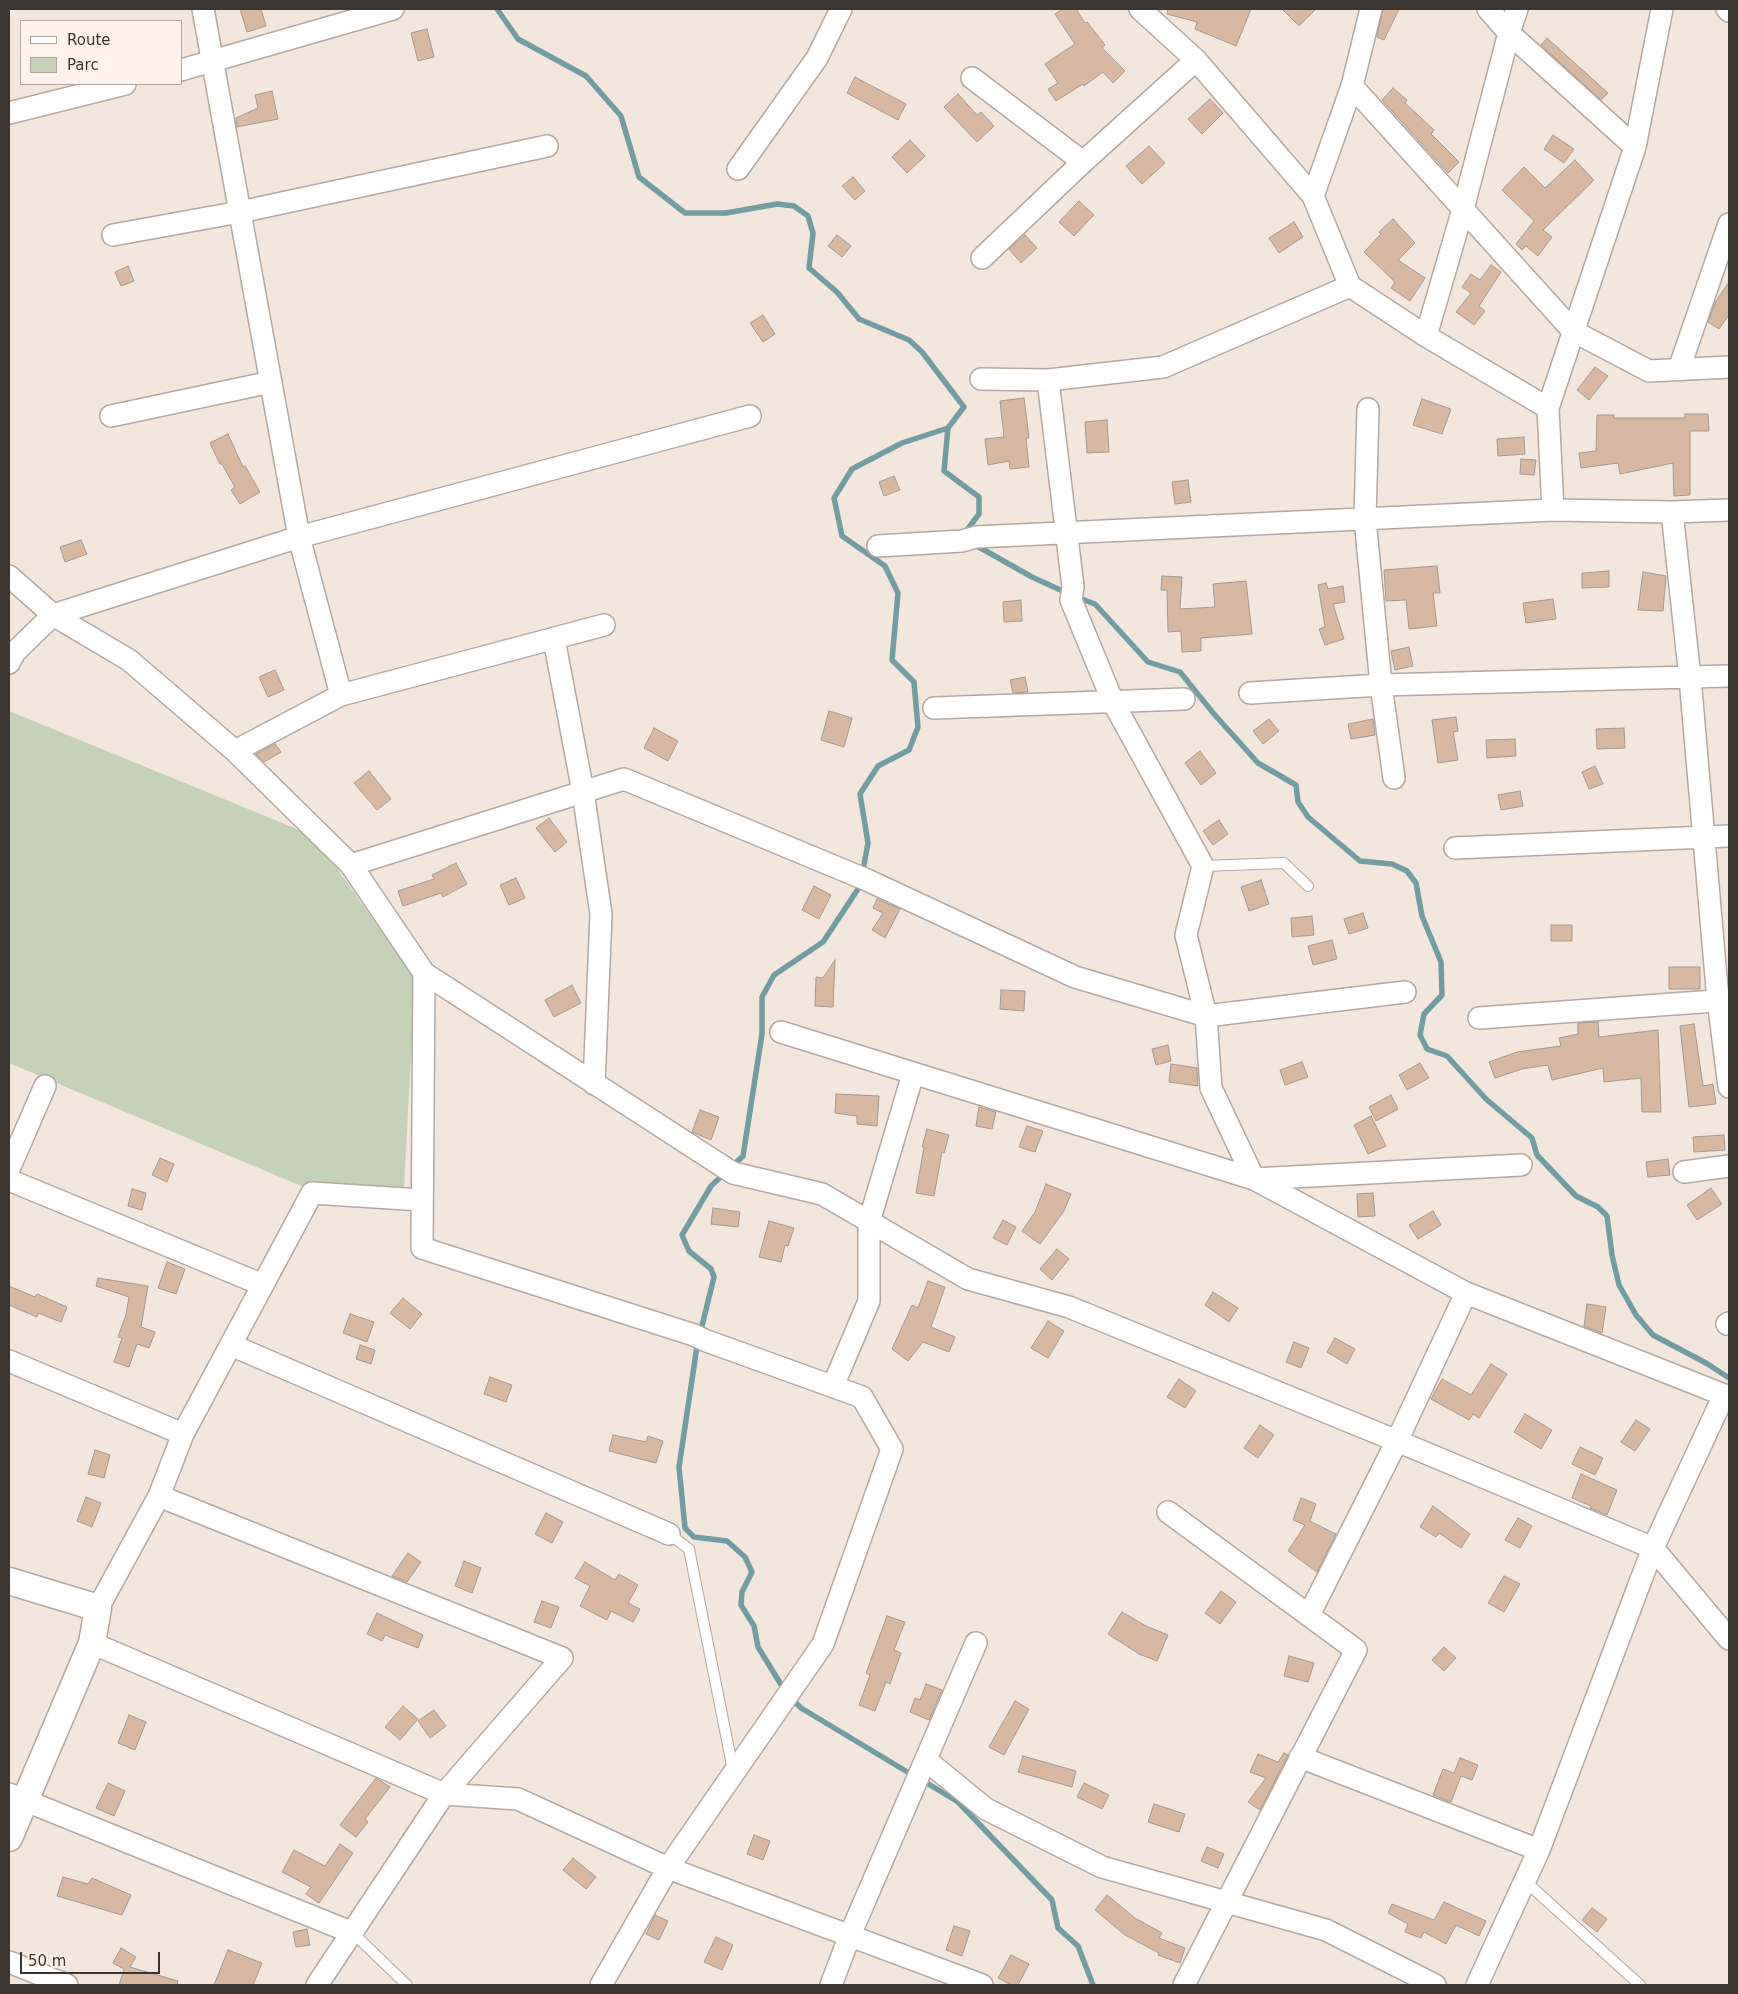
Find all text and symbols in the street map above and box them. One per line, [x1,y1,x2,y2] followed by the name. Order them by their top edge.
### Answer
[20,20,182,85] legend
[67,31,111,49] text: Route
[67,56,99,74] text: Parc
[22,1942,162,1974] scale bar
[28,1952,66,1970] text: 50 m

